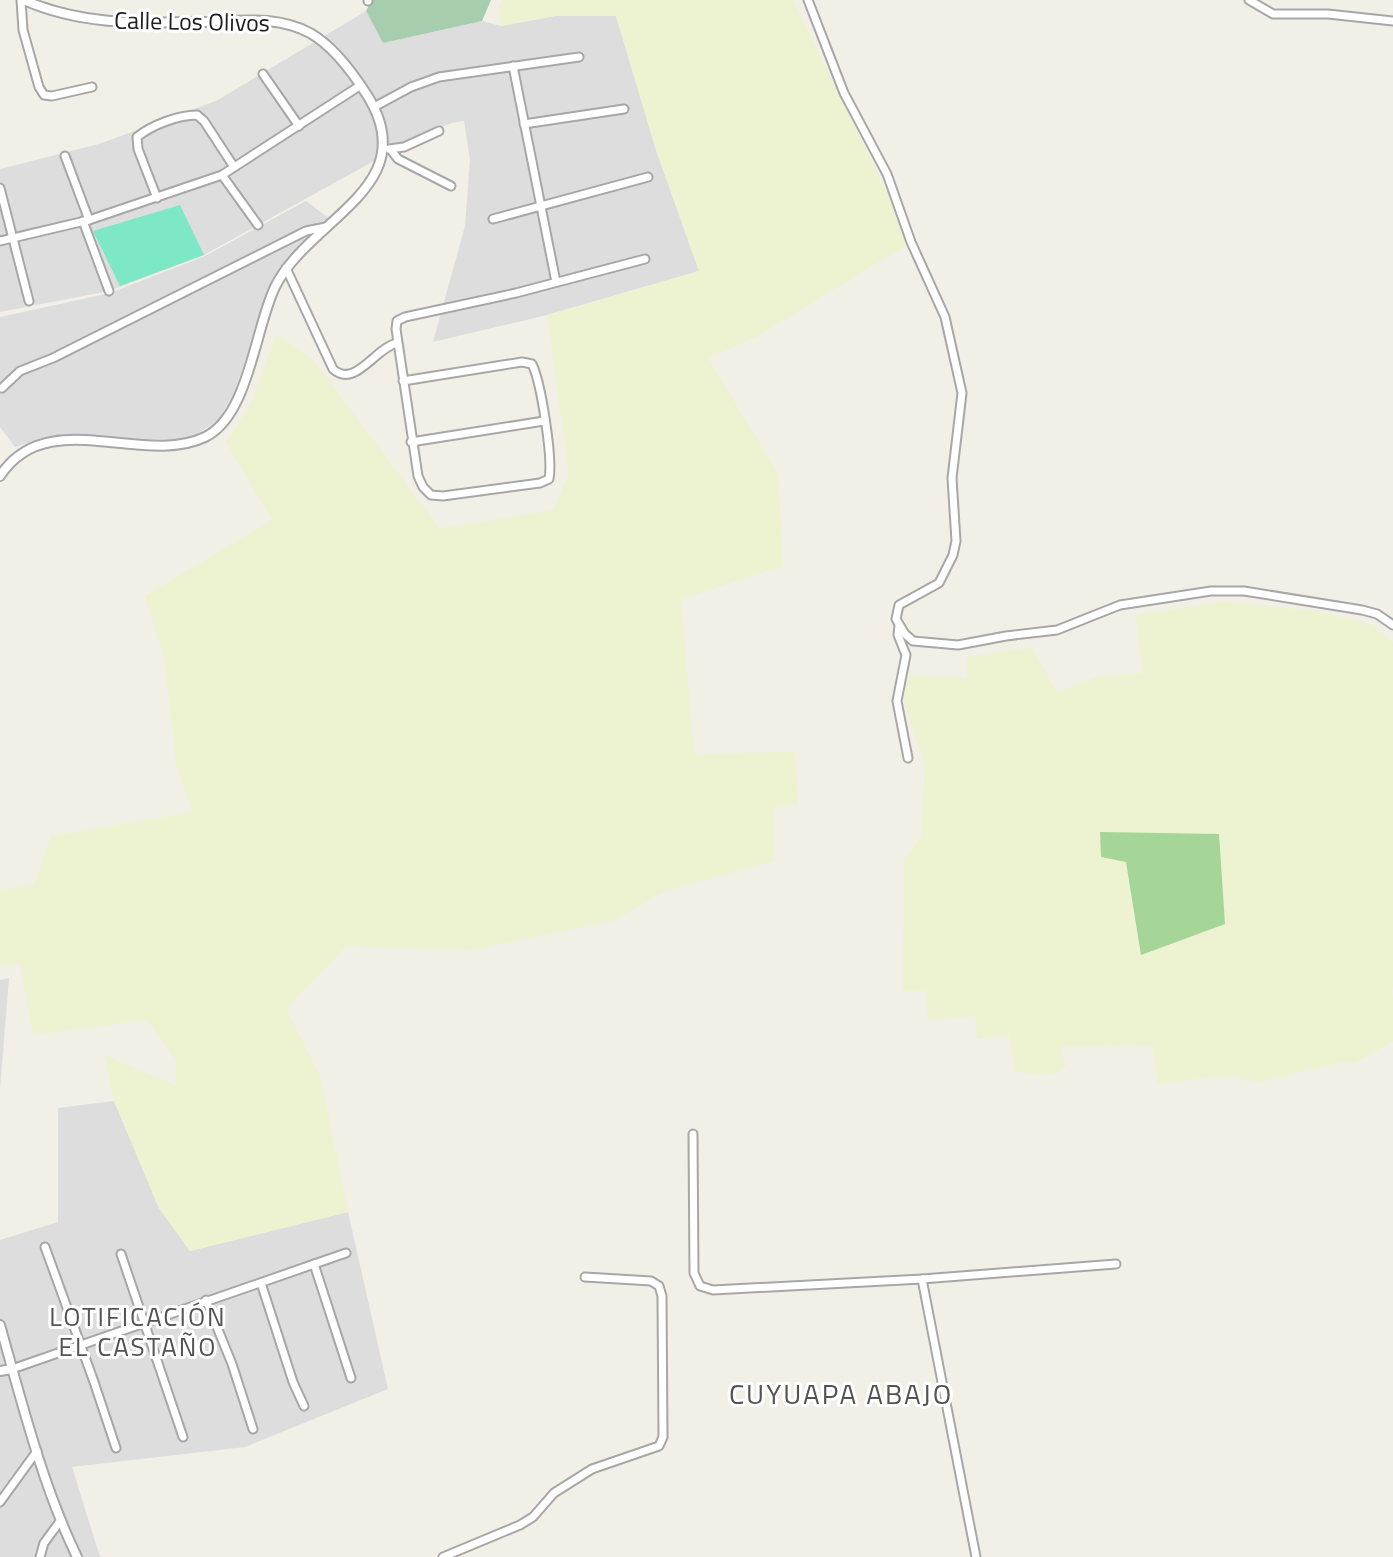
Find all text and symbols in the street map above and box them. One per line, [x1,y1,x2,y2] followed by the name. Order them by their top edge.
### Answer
[114,2,270,40] street label: Calle Los Olivos
[49,1297,227,1366] district label: LOTIFICACIÓN EL CASTAÑO
[729,1372,953,1415] district label: CUYUAPA ABAJO

